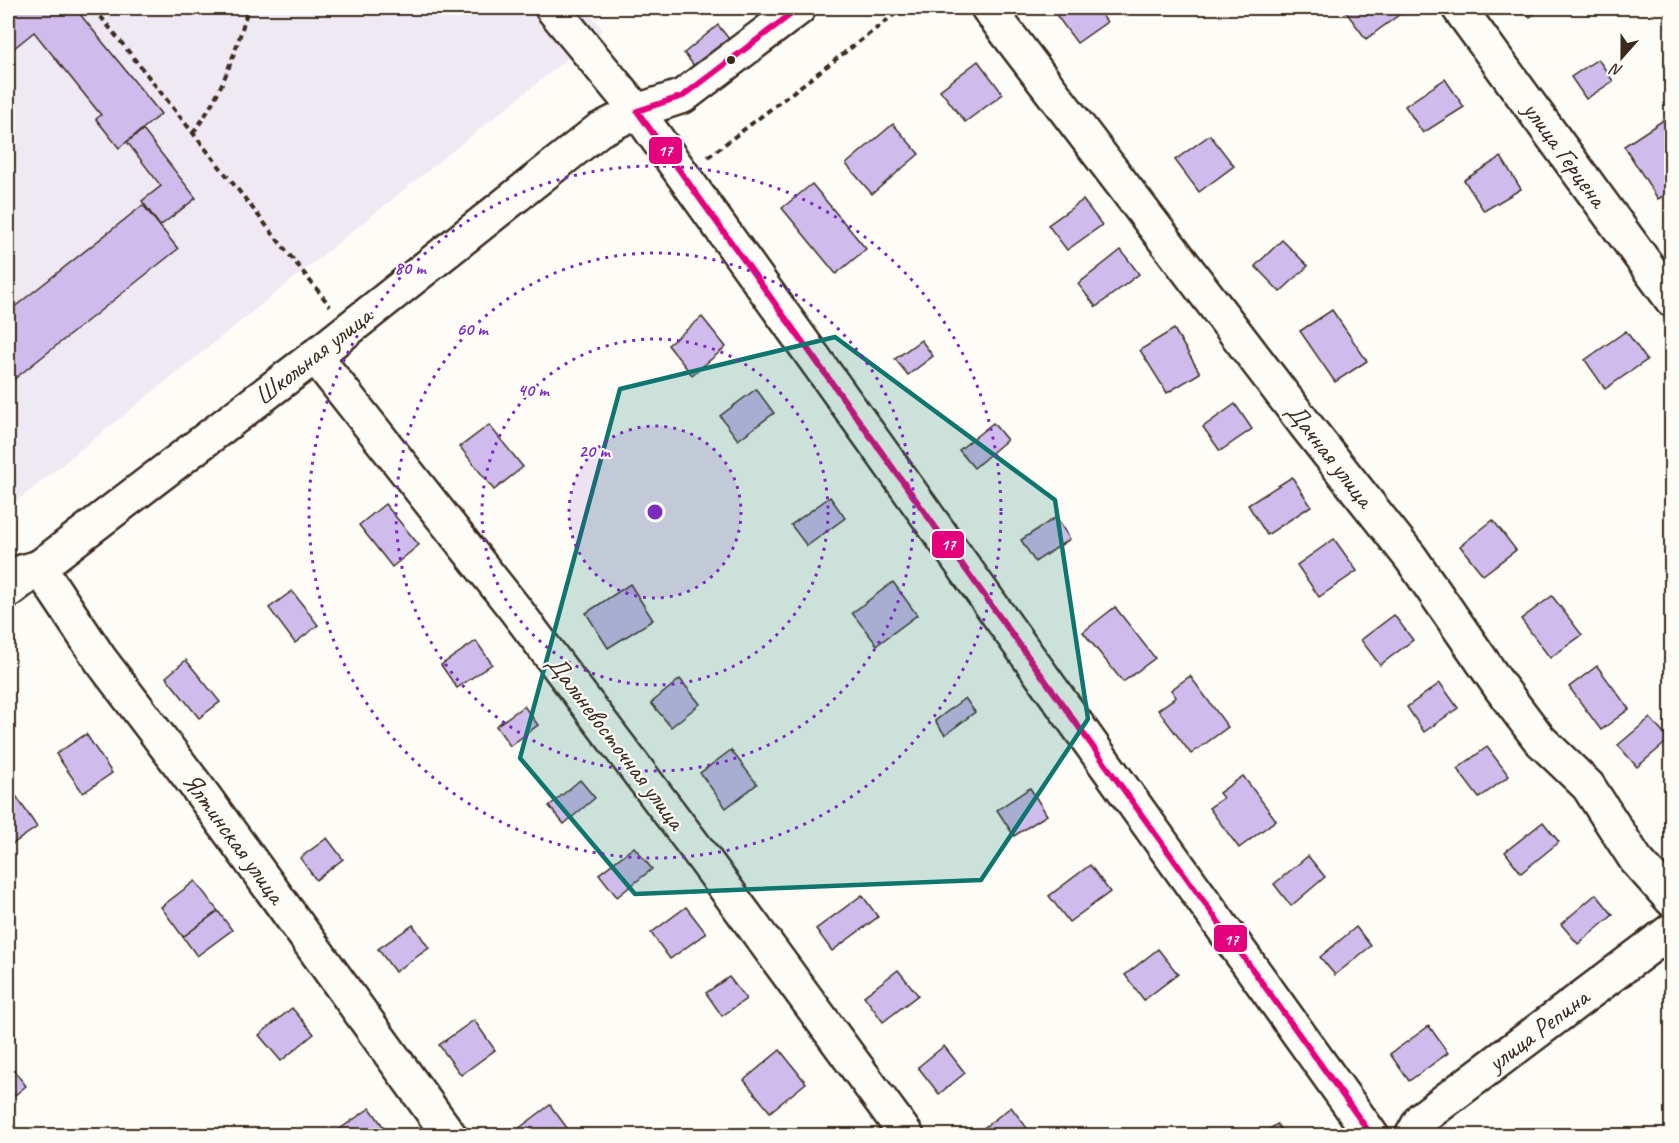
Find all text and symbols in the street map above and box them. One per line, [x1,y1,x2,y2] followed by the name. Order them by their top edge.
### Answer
[1592,27,1652,87] north arrow
[725,54,737,66] unlabelled marker
[1606,58,1625,81] text: N
[1514,93,1616,215] street label: улица Герцена
[648,136,683,165] line badge: 17
[658,141,674,161] text: 17
[395,257,427,279] text: 80 m
[248,298,380,412] street label: Школьная улица
[456,318,489,340] text: 60 m
[518,379,550,401] text: 40 m
[1279,396,1383,516] street label: Дачная улица
[579,440,611,462] text: 20 m
[645,502,665,522] centre of rings
[931,530,965,559] line badge: 17
[941,535,957,555] text: 17
[539,648,694,838] street label: Дальневосточная улица
[175,766,294,912] street label: Ялтинская улица
[1213,924,1248,953] line badge: 17
[1224,930,1240,950] text: 17
[1479,980,1597,1080] street label: улица Репина

